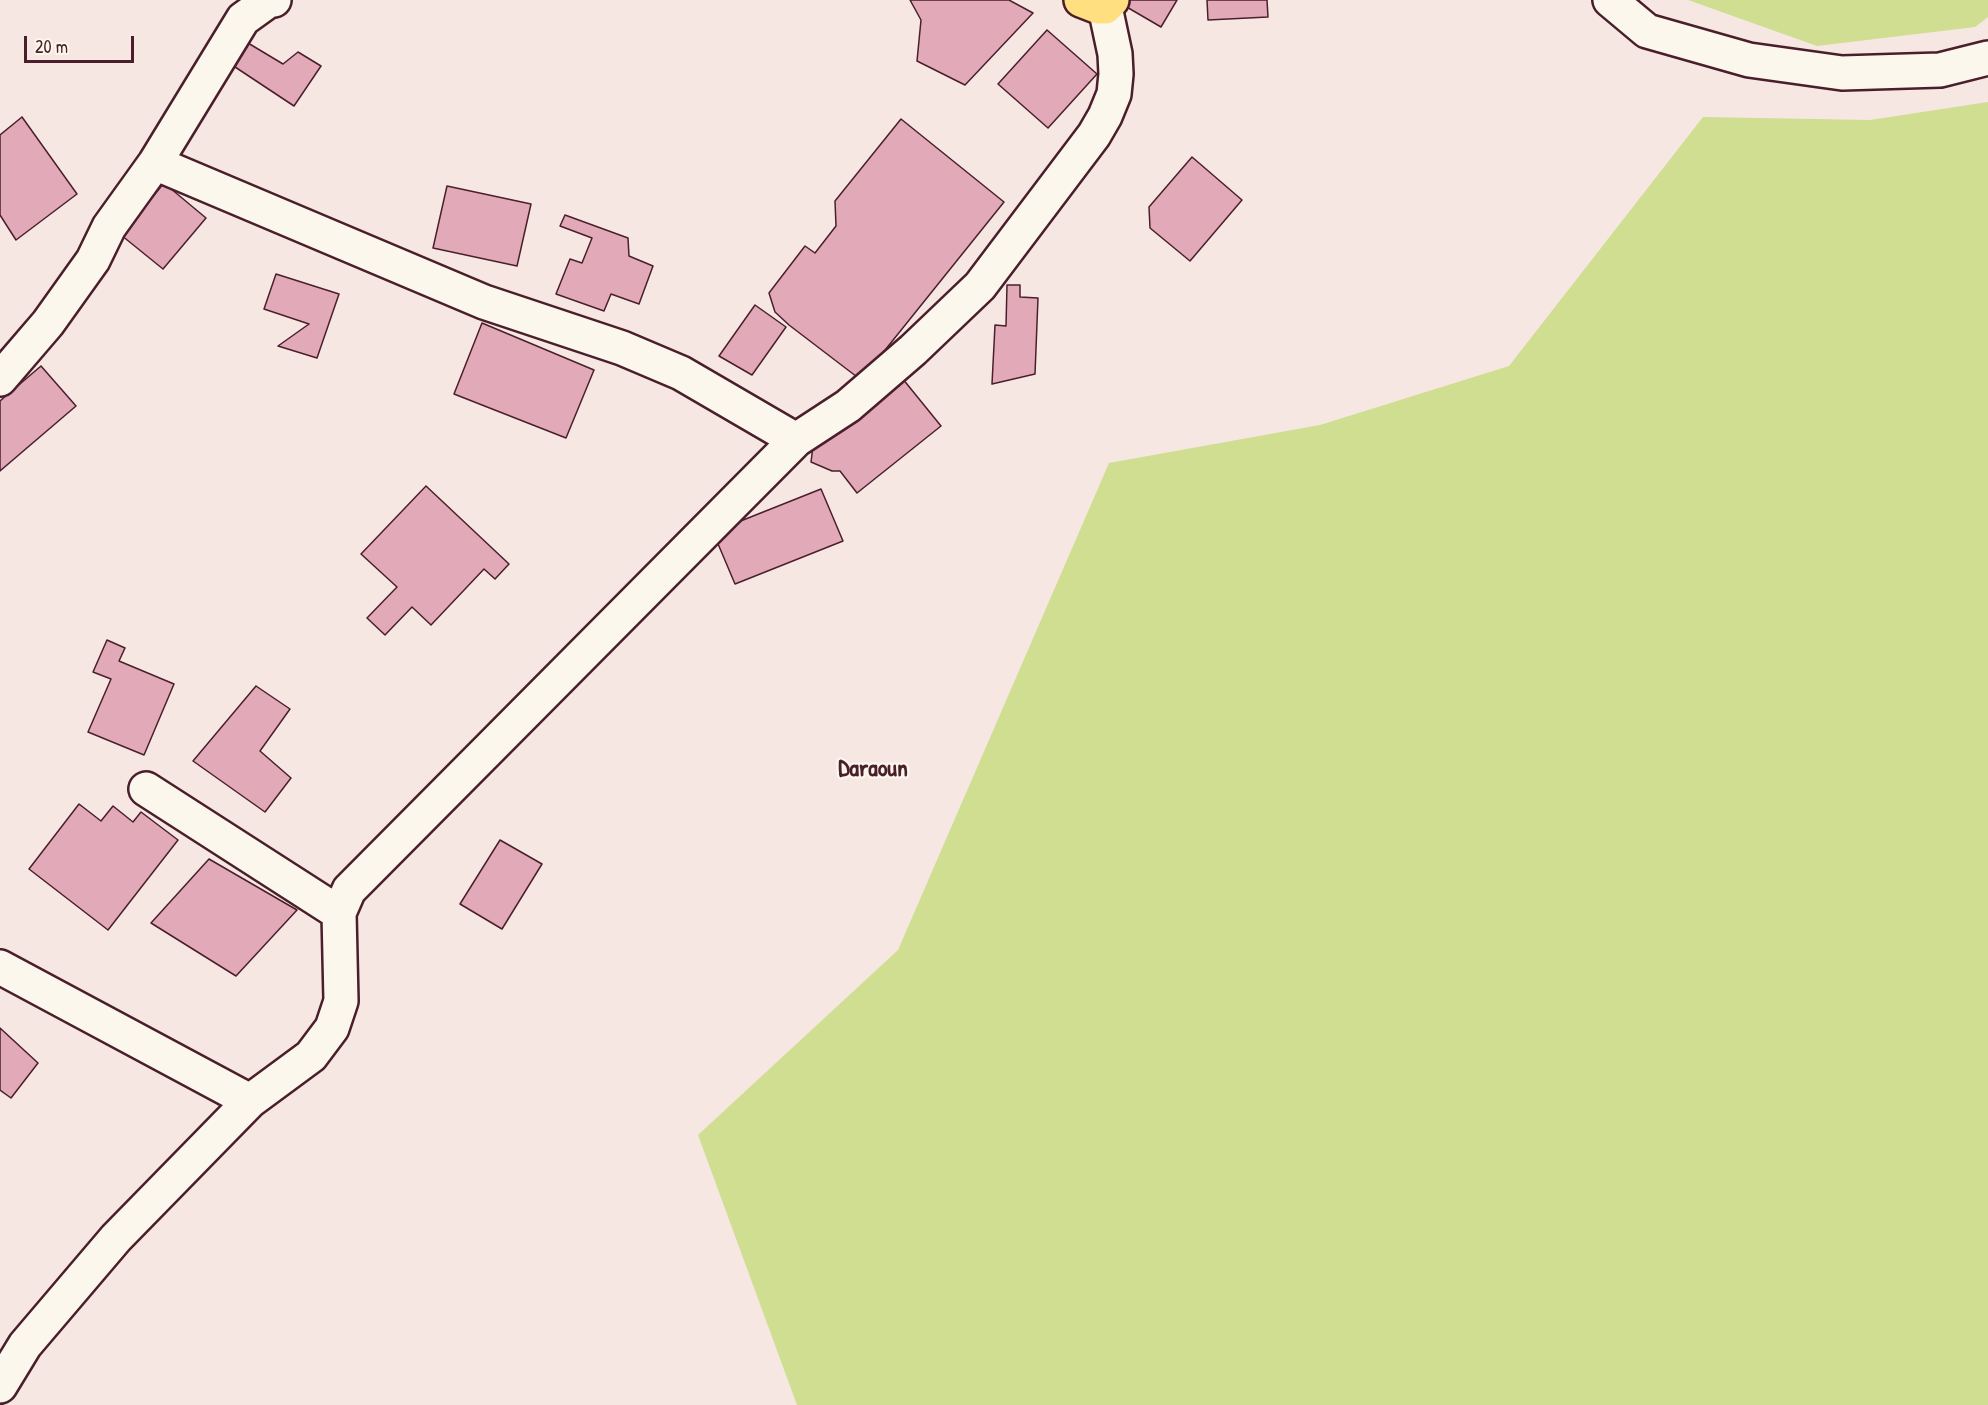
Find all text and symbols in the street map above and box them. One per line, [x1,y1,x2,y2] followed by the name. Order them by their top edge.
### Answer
[27,24,136,62] scale bar
[35,34,68,59] text: 20 m
[838,756,908,784] district label: Daraoun

